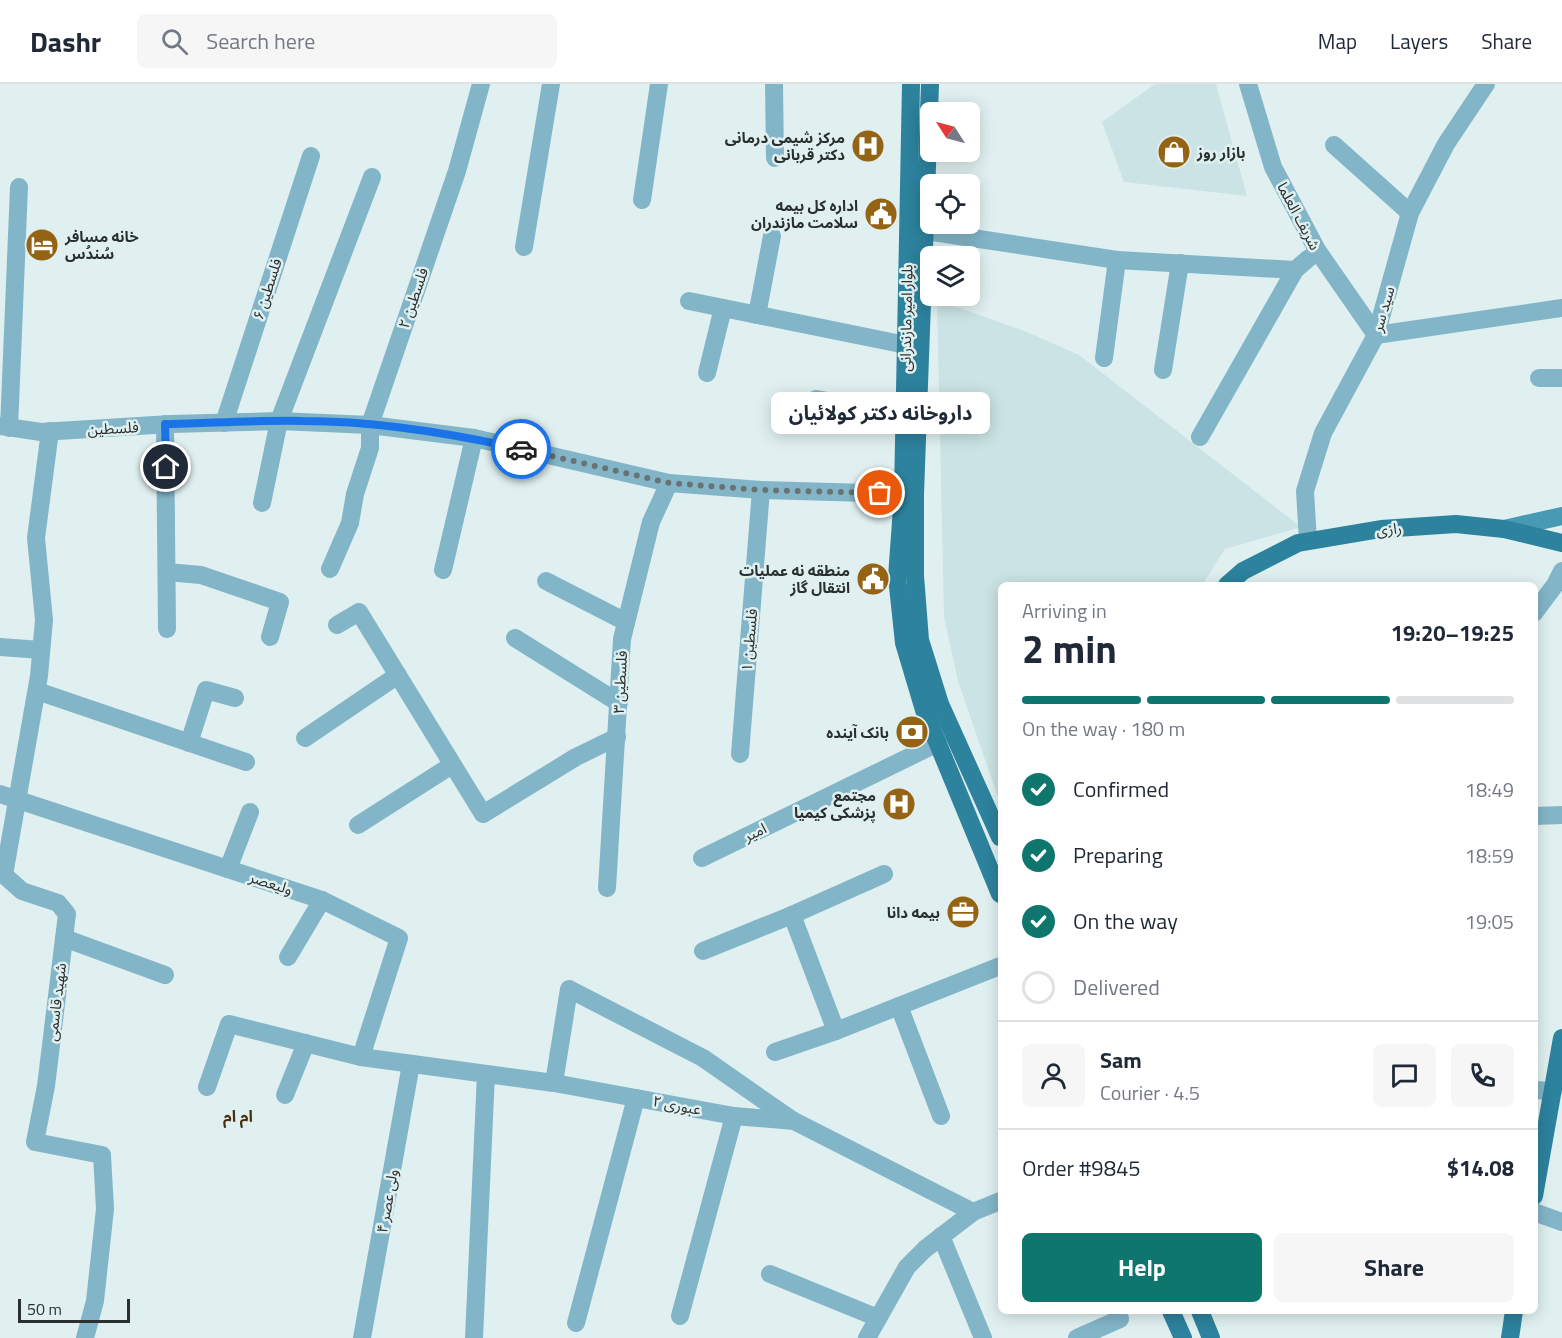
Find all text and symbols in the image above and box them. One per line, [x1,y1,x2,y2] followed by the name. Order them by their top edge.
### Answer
[137,14,557,68] search box
[30,20,101,63] text: Dashr
[206,24,315,58] text: Search here
[158,25,191,58] icon: search
[1318,25,1357,57] text: Map
[1390,25,1448,57] text: Layers
[1481,25,1532,57] text: Share
[920,102,980,162] north arrow
[920,102,980,306] map controls
[725,126,845,166] place label: مرکز شیمی درمانی دکتر قربانی
[850,128,886,164] hospital icon: مرکز شیمی درمانی دکتر قربانی
[1156,134,1192,170] shop icon: بازار روز
[1196,141,1246,164] place label: بازار روز
[920,174,980,234] button: locate
[1271,178,1327,254] street label: شریف العلما
[751,194,858,234] place label: اداره کل بیمه سلامت مازندران
[863,196,899,232] public building icon: اداره کل بیمه سلامت مازندران
[64,225,139,265] place label: خانه مسافر سُندُس
[24,227,60,263] hotel icon: خانه مسافر سُندُس
[920,246,980,306] button: layers
[246,255,288,323] street label: فلسطین ۶
[392,264,434,332] street label: فلسطین ۲
[894,264,918,372] street label: بلوار امیر مازندرانی
[1365,283,1401,335] street label: سید سر
[770,391,990,433] callout: داروخانه دکتر کولائیان
[789,397,972,428] text: داروخانه دکتر کولائیان
[87,415,139,441] street label: فلسطین
[491,419,551,479] courier
[505,433,538,466] icon: car
[140,441,191,492] pin
[149,450,182,483] icon: home
[854,467,905,518] pin
[863,476,896,509] icon: bag
[1375,516,1403,542] street label: رازی
[739,559,850,599] place label: منطقه نه عملیات انتقال گاز
[855,561,891,597] public building icon: منطقه نه عملیات انتقال گاز
[1022,595,1107,626] text: Arriving in
[735,607,763,672] street label: فلسطین ۱
[1391,616,1514,650] text: 19:20–19:25
[1022,619,1117,678] text: 2 min
[607,650,633,714] street label: فلسطین ۳
[1022,713,1185,744] text: On the way · 180 m
[894,714,930,750] bank icon: بانک آینده
[826,721,889,744] place label: بانک آینده
[1073,772,1169,806] text: Confirmed
[1022,773,1055,806] icon: check
[1465,774,1514,805] text: 18:49
[794,784,876,824] place label: مجتمع پزشکی کیمیا
[881,786,917,822] hospital icon: مجتمع پزشکی کیمیا
[739,817,770,848] street label: امیر
[1073,838,1163,872] text: Preparing
[1022,839,1055,872] icon: check
[1465,840,1514,871] text: 18:59
[245,865,296,901] street label: ولیعصر
[945,894,981,930] office icon: بیمه دانا
[887,901,940,924] place label: بیمه دانا
[1073,904,1178,938] text: On the way
[1022,905,1055,938] icon: check
[1465,906,1514,937] text: 19:05
[40,961,72,1042] street label: شهید قاسمی
[1073,970,1160,1004] text: Delivered
[1100,1043,1142,1077] text: Sam
[1022,1044,1085,1107] button: person
[1373,1044,1436,1107] button: chat
[1451,1044,1514,1107] button: phone
[1100,1077,1200,1108] text: Courier · 4.5
[651,1089,703,1121] street label: عبوری ۲
[223,1104,253,1128] district label: ام ام
[1022,1151,1141,1185] text: Order #9845
[1447,1151,1514,1185] text: $14.08
[370,1167,404,1235] street label: ولی عصر ۴
[1022,1233,1262,1302] button: Help
[1274,1233,1514,1302] button: Share
[18,1296,130,1324] scale bar
[27,1297,62,1321] text: 50 m

